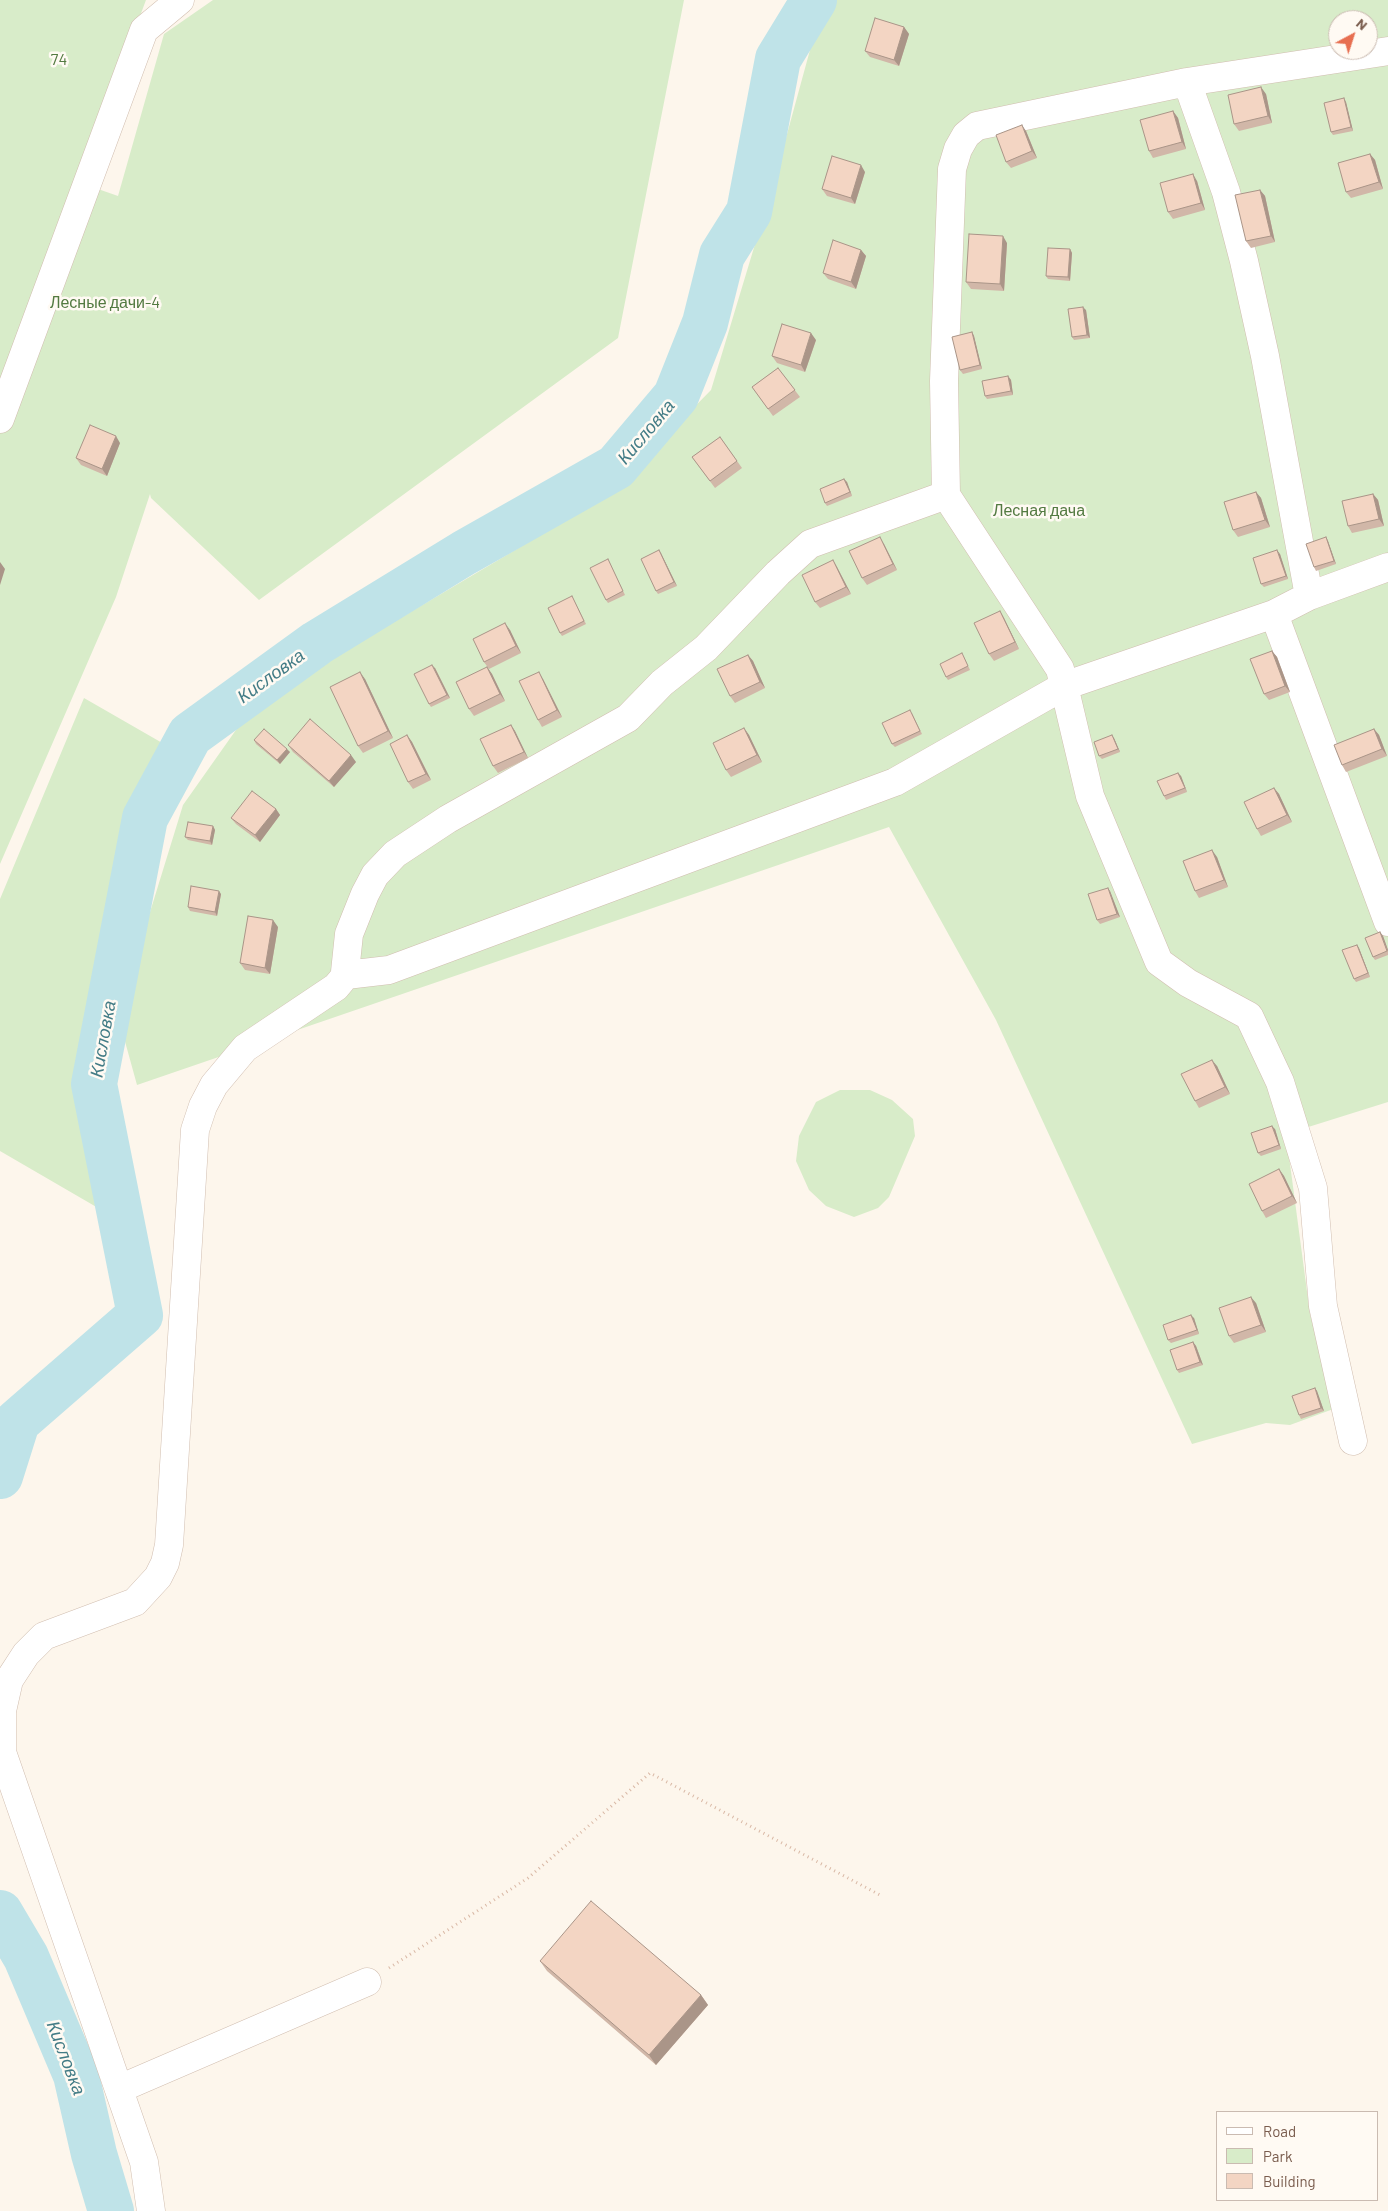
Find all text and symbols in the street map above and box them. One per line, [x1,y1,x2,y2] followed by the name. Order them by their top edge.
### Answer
[1328,10,1378,60] north arrow
[1353,14,1371,33] text: N
[51,50,67,70] park label: 74
[50,293,160,313] park label: Лесные дачи-4
[613,395,679,469] water label: Кисловка
[993,501,1085,521] park label: Лесная дача
[233,644,309,708] water label: Кисловка
[86,999,120,1079] water label: Кисловка
[42,2018,90,2098] water label: Кисловка
[1216,2111,1378,2201] legend
[1263,2122,1296,2140] text: Road
[1263,2147,1292,2165] text: Park
[1263,2172,1316,2190] text: Building

